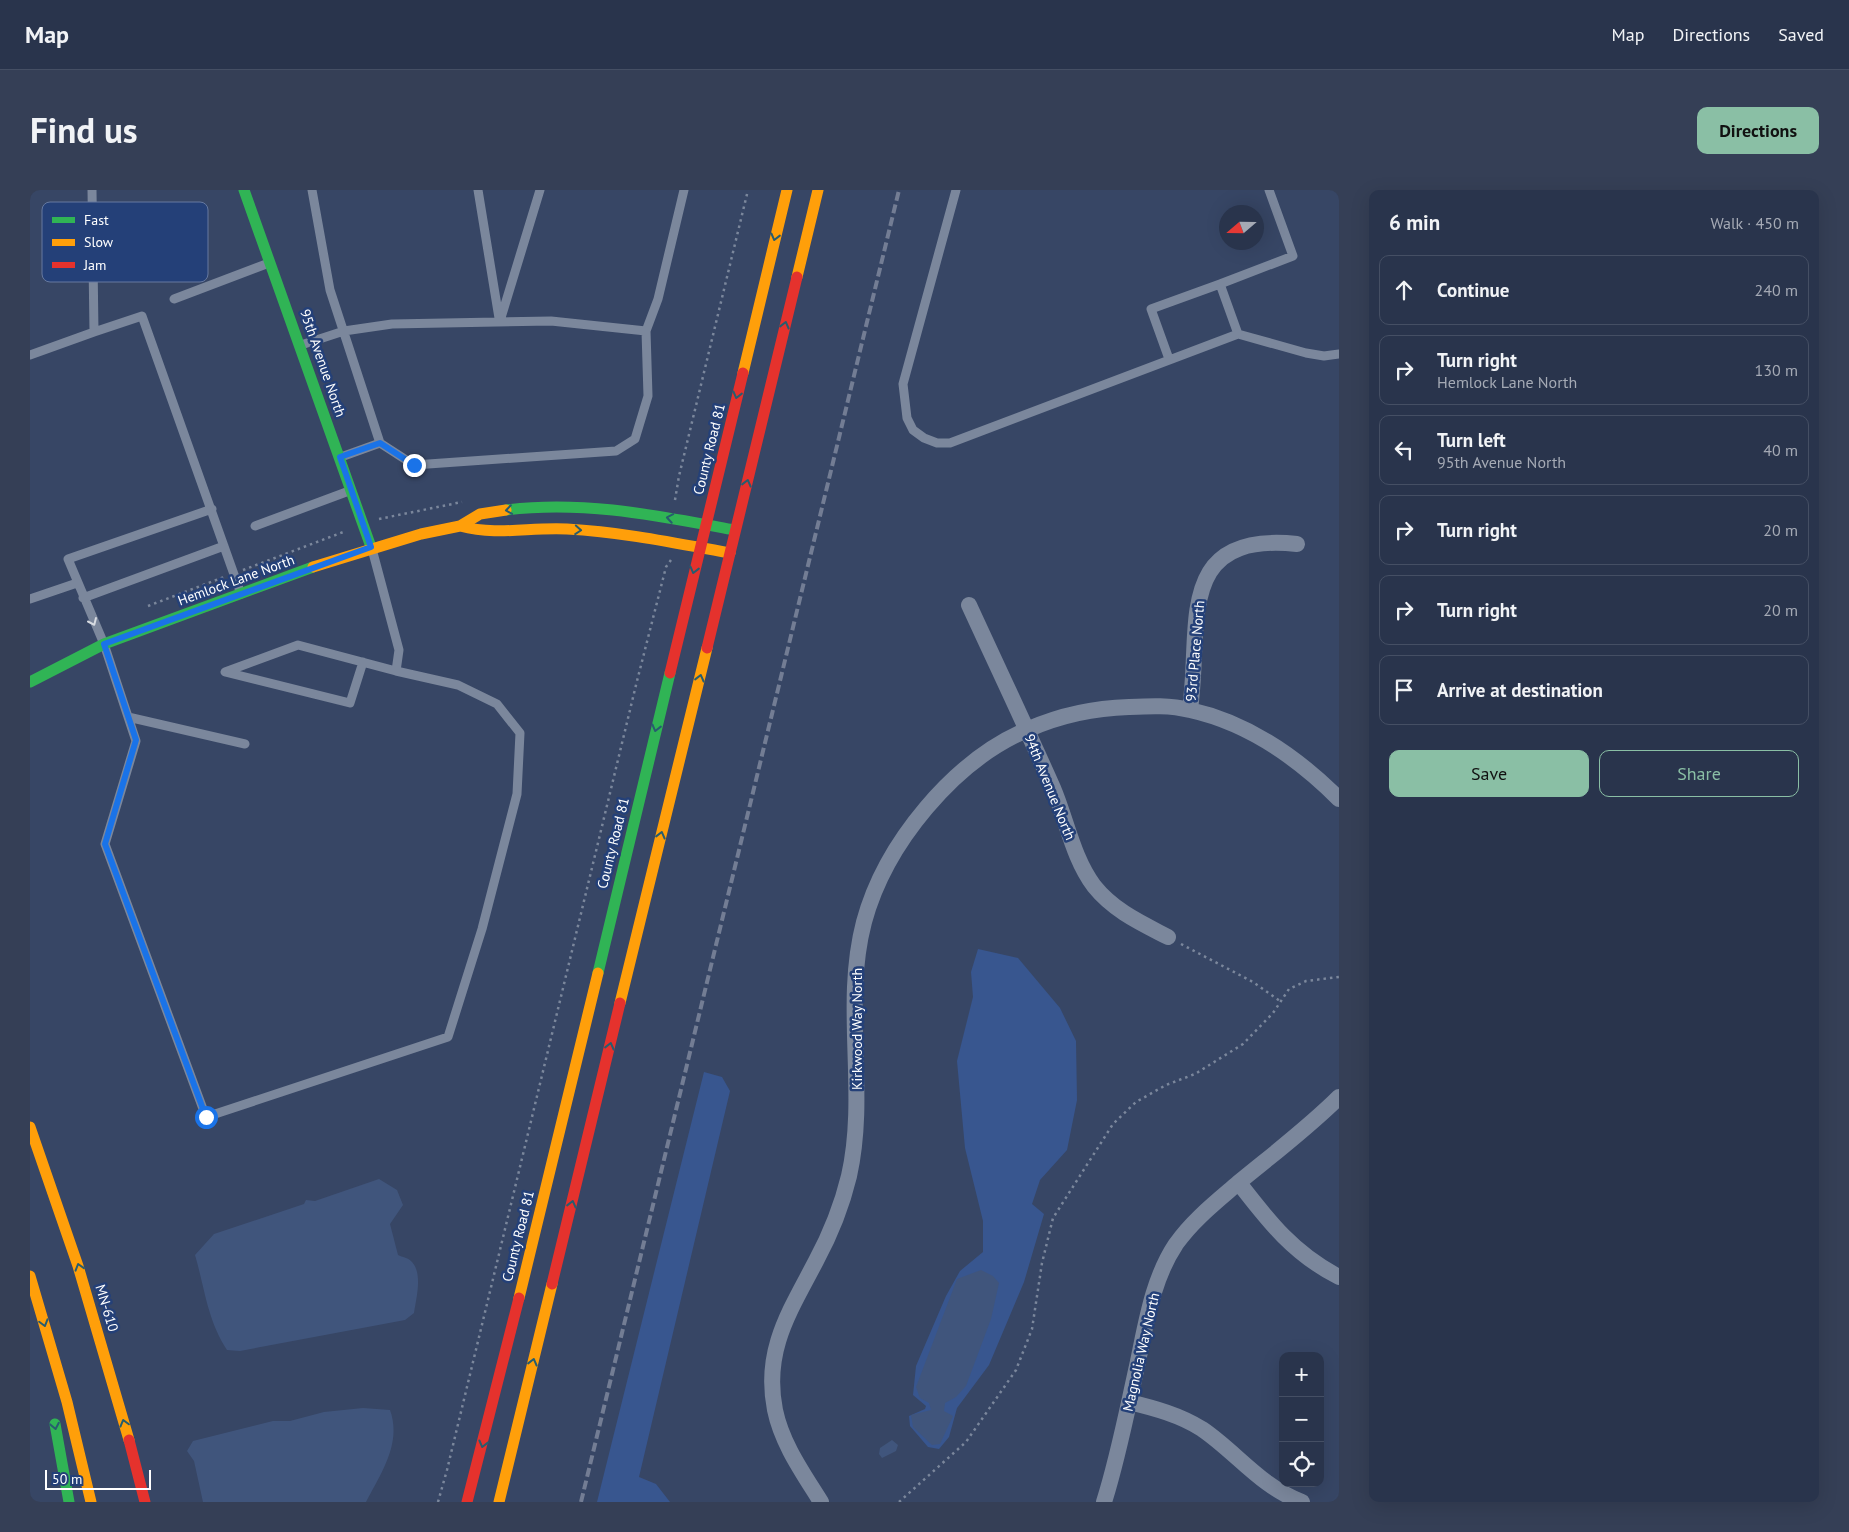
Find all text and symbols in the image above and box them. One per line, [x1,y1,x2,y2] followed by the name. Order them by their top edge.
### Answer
[25,19,69,50] text: Map
[1612,23,1644,46] text: Map
[1672,23,1750,46] text: Directions
[1778,23,1824,46] text: Saved
[30,107,138,153] text: Find us
[1697,107,1819,154] button: Directions
[42,202,208,282] legend
[1219,205,1264,250] north arrow
[1389,209,1440,236] text: 6 min
[84,211,109,229] text: Fast
[1710,213,1799,233] text: Walk · 450 m
[84,233,114,251] text: Slow
[770,233,781,242] one-way arrow
[83,256,106,274] text: Jam
[1390,276,1418,304] icon: ahead
[1437,278,1509,302] text: Continue
[1755,280,1798,300] text: 240 m
[296,307,350,419] street label: 95th Avenue North
[779,320,790,329] one-way arrow
[1437,348,1517,372] text: Turn right
[1390,356,1418,384] icon: right
[1755,360,1798,380] text: 130 m
[1437,372,1577,392] text: Hemlock Lane North
[732,391,743,400] one-way arrow
[689,402,729,496] street label: County Road 81
[1437,428,1506,452] text: Turn left
[1390,436,1418,464] icon: left
[1763,440,1798,460] text: 40 m
[1437,452,1566,472] text: 95th Avenue North
[403,454,426,477] route end
[741,478,752,487] one-way arrow
[504,505,513,515] one-way arrow
[666,513,675,523] one-way arrow
[1390,516,1418,544] icon: right
[1437,518,1517,542] text: Turn right
[1763,520,1798,540] text: 20 m
[575,525,583,536] one-way arrow
[175,551,297,609] street label: Hemlock Lane North
[689,566,700,575] one-way arrow
[1390,596,1418,624] icon: right
[1437,598,1517,622] text: Turn right
[1182,600,1208,702] street label: 93rd Place North
[1763,600,1798,620] text: 20 m
[87,616,97,625] one-way arrow
[694,673,705,682] one-way arrow
[1390,676,1418,704] icon: arrive
[1437,678,1603,702] text: Arrive at destination
[651,724,662,733] one-way arrow
[1021,731,1079,843] street label: 94th Avenue North
[1389,750,1589,797] button: Save
[1599,750,1799,797] button: Share
[593,796,633,890] street label: County Road 81
[656,832,666,840] one-way arrow
[848,968,866,1090] street label: Kirkwood Way North
[604,1041,615,1050] one-way arrow
[195,1106,218,1129] route start
[498,1189,538,1283] street label: County Road 81
[566,1199,577,1208] one-way arrow
[74,1263,84,1271] one-way arrow
[91,1282,123,1334] street label: MN-610
[1119,1291,1163,1413] street label: Magnolia Way North
[38,1319,48,1327] one-way arrow
[1279,1352,1324,1487] map controls
[1279,1352,1324,1397] button: +
[527,1357,538,1366] one-way arrow
[1279,1397,1324,1442] button: −
[120,1419,130,1427] one-way arrow
[49,1422,60,1431] one-way arrow
[478,1440,489,1448] one-way arrow
[1279,1442,1324,1487] button: locate
[45,1467,151,1490] scale bar
[52,1470,82,1488] text: 50 m

